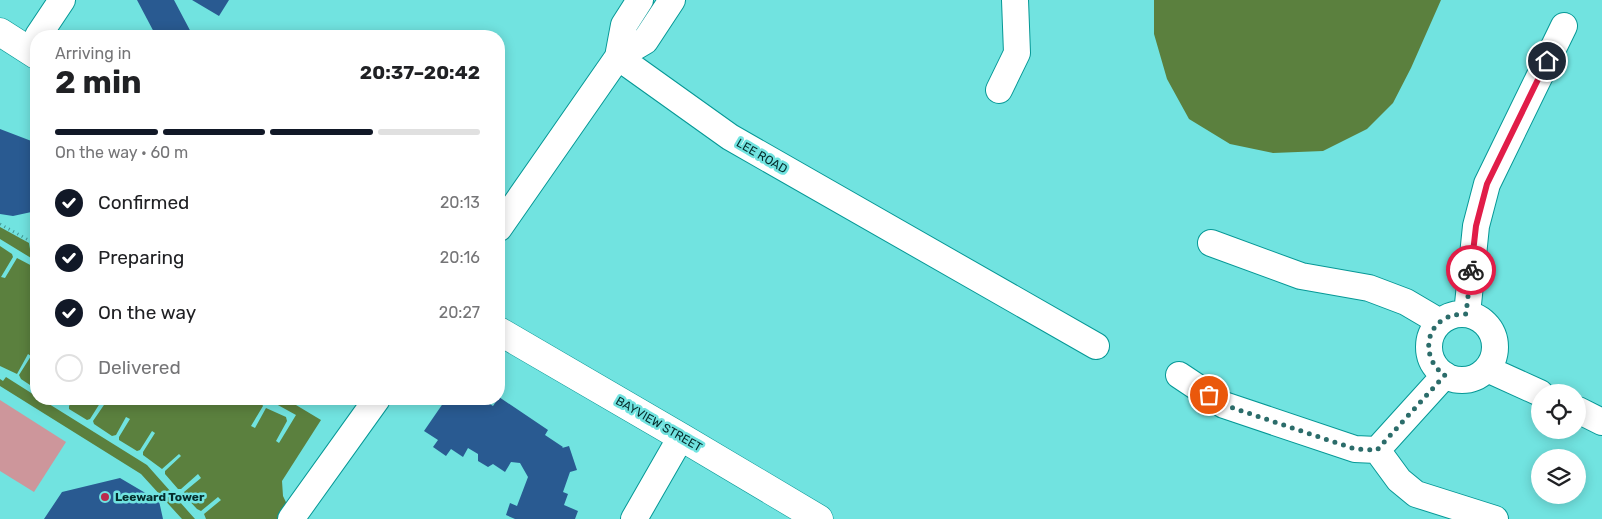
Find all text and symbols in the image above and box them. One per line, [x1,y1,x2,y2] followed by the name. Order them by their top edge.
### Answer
[1526,40,1568,82] pin
[55,44,131,63] text: Arriving in
[1533,47,1561,75] icon: home
[360,61,480,84] text: 20:37–20:42
[55,63,142,101] text: 2 min
[734,136,790,176] street label: LEE ROAD
[55,143,188,162] text: On the way · 60 m
[55,189,83,217] icon: check
[98,191,189,214] text: Confirmed
[440,193,480,212] text: 20:13
[55,244,83,272] icon: check
[1446,245,1496,295] courier
[98,246,184,269] text: Preparing
[440,248,480,267] text: 20:16
[1457,256,1485,284] icon: bike
[55,299,83,327] icon: check
[98,301,196,324] text: On the way
[439,303,480,322] text: 20:27
[98,356,181,379] text: Delivered
[1188,374,1230,416] pin
[1195,381,1223,409] icon: bag
[1531,384,1586,504] map controls
[1531,384,1586,439] button: locate
[613,394,705,454] street label: BAYVIEW STREET
[1531,449,1586,504] button: layers
[115,490,205,504] place label: Leeward Tower
[99,491,111,503] marker: Leeward Tower

